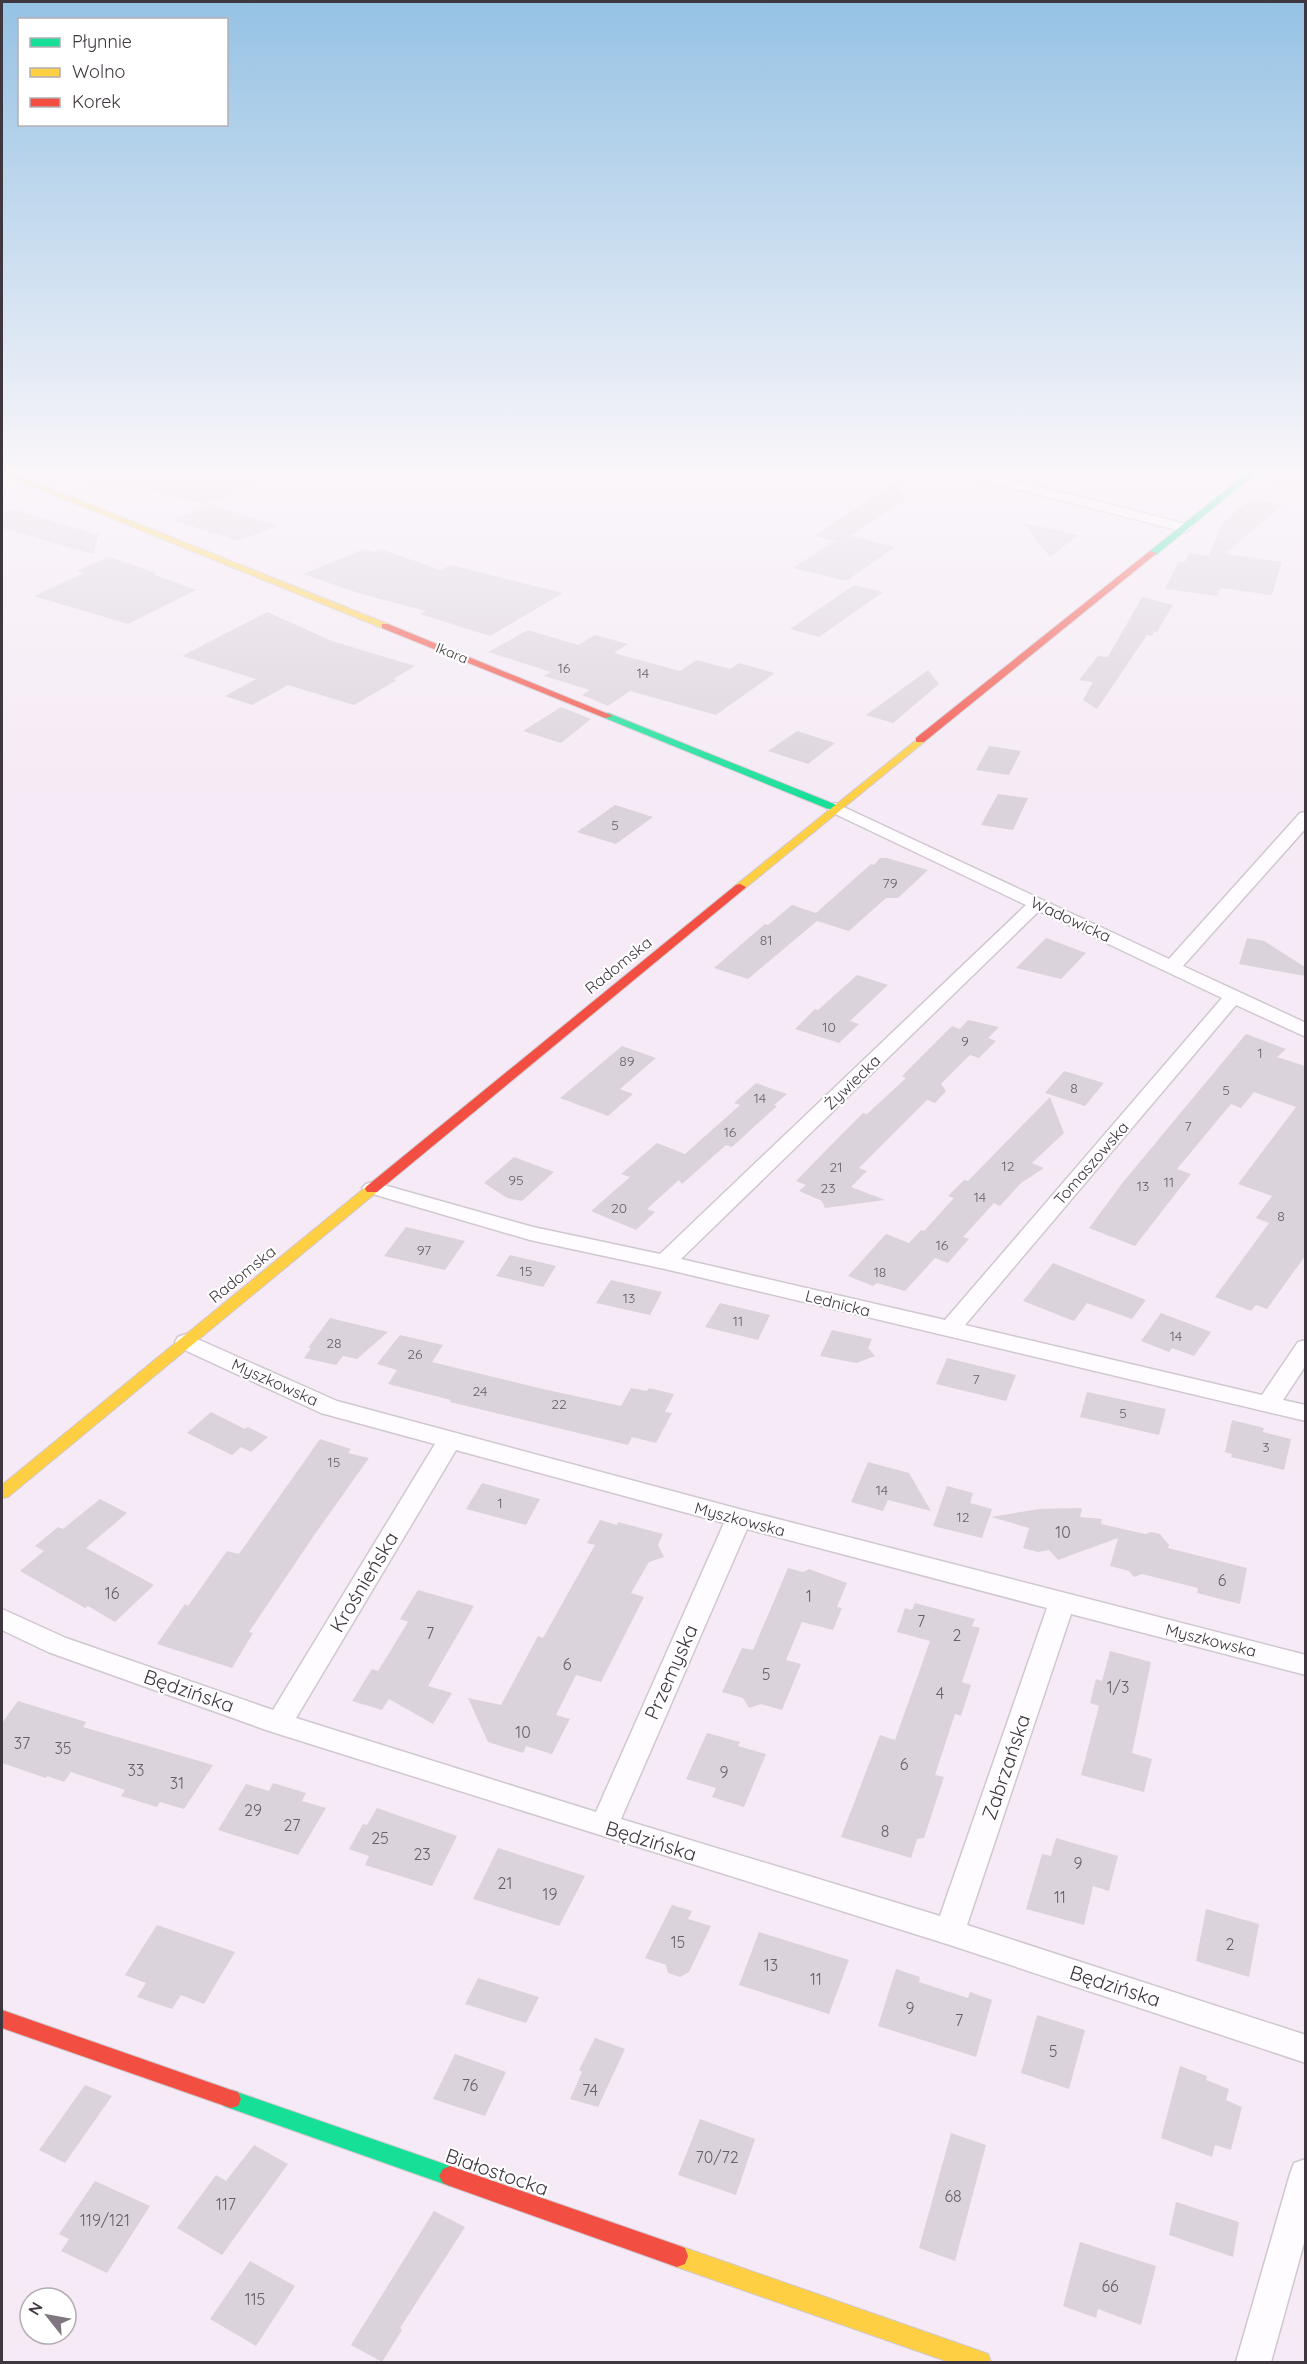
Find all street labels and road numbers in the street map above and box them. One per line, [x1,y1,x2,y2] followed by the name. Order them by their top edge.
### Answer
[433,638,471,668] street label: Ikara
[1028,892,1114,946] street label: Wadowicka
[581,932,655,998] street label: Radomska
[820,1050,884,1114] street label: Żywiecka
[1049,1117,1133,1209] street label: Tomaszowska
[205,1241,279,1307] street label: Radomska
[803,1285,873,1321] street label: Lednicka
[229,1354,321,1410] street label: Myszkowska
[693,1497,787,1541] street label: Myszkowska
[324,1527,403,1637] street label: Krośnieńska
[1164,1619,1258,1661] street label: Myszkowska
[638,1620,703,1723] street label: Przemyska
[141,1663,238,1718] street label: Będzińska
[976,1711,1035,1823] street label: Zabrzańska
[603,1815,700,1866] street label: Będzińska
[1067,1959,1164,2012] street label: Będzińska
[442,2142,552,2201] street label: Białostocka

